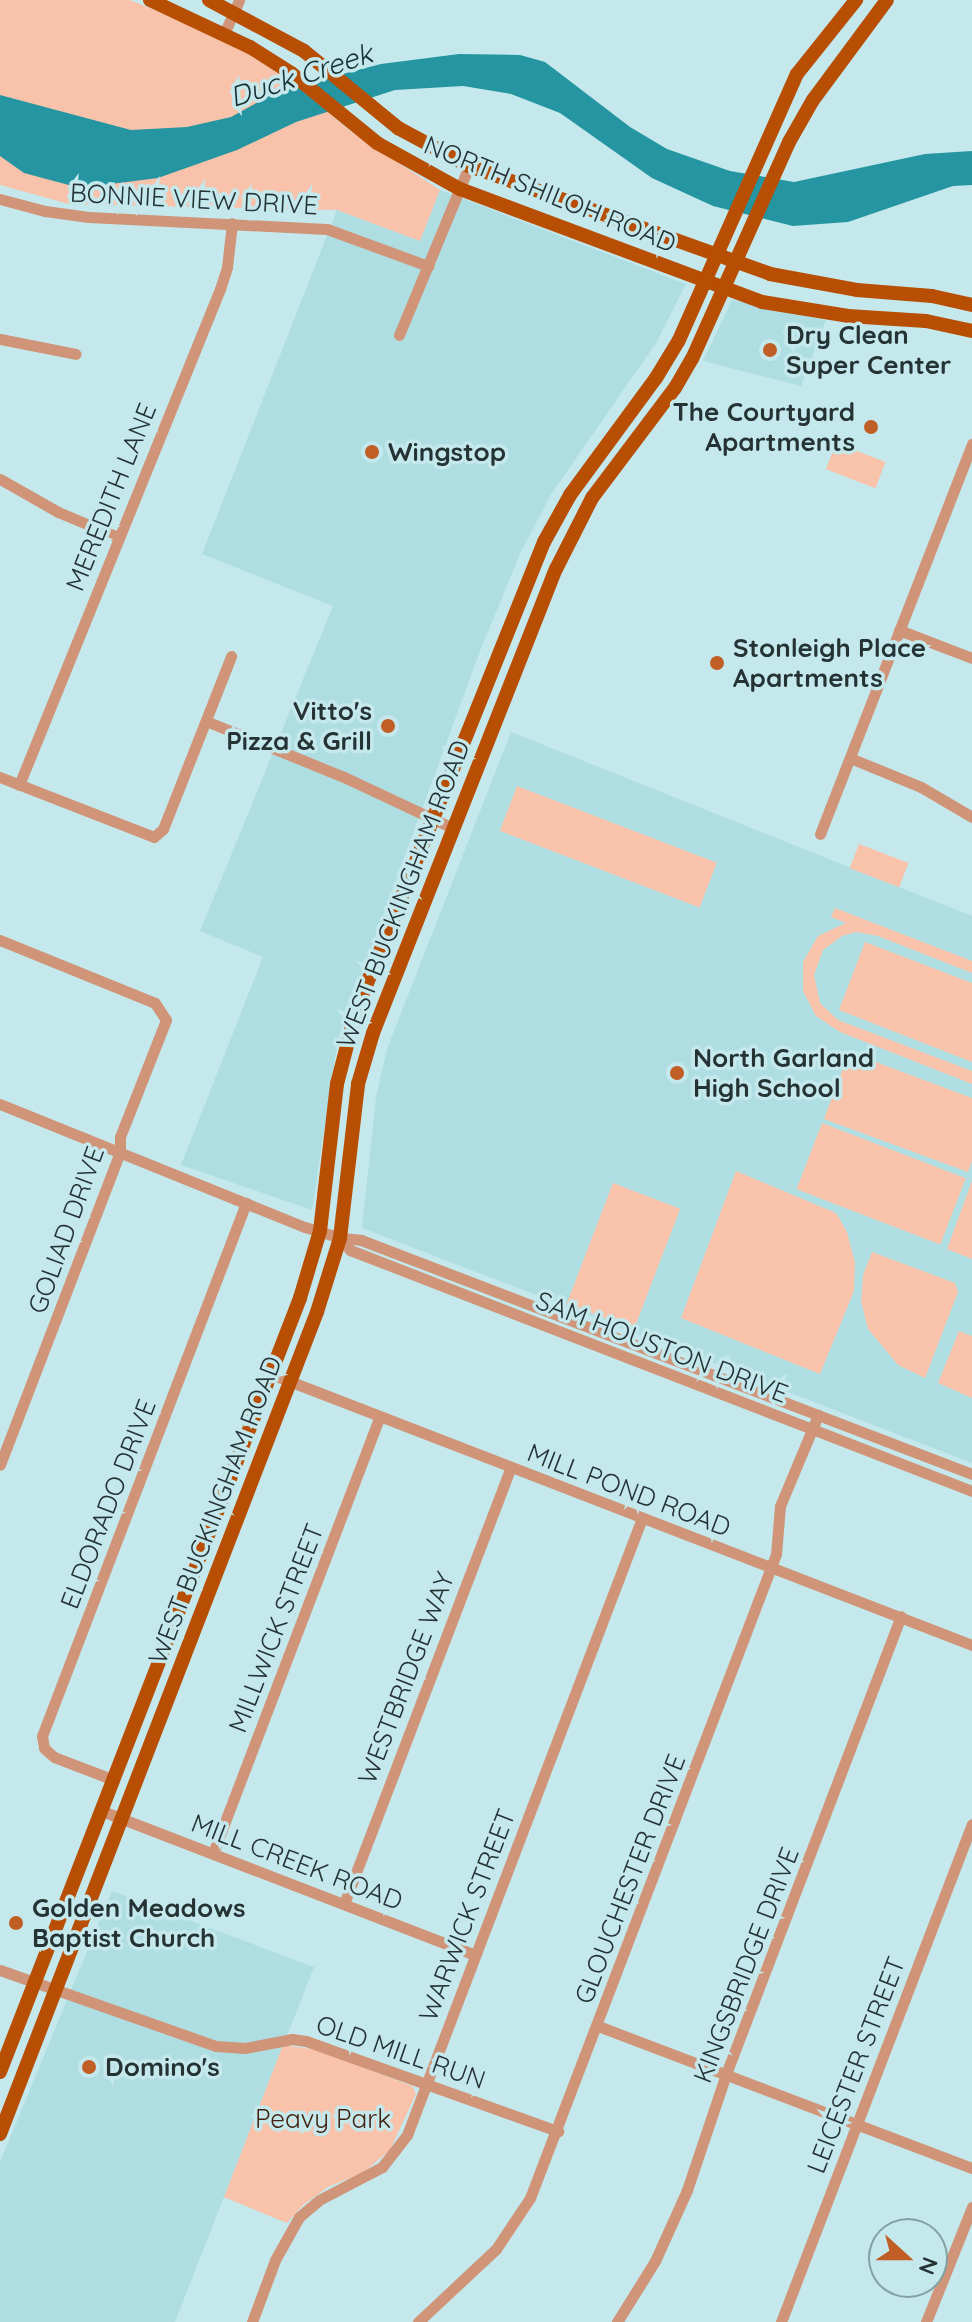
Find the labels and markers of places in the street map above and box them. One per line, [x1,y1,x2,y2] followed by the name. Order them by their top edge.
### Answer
[786,319,951,380] place label: Dry Clean Super Center
[761,341,779,359] marker: Dry Clean Super Center
[673,396,855,458] place label: The Courtyard Apartments
[862,418,880,436] marker: The Courtyard Apartments
[388,436,506,468] place label: Wingstop
[363,443,381,461] marker: Wingstop
[733,632,926,694] place label: Stonleigh Place Apartments
[708,654,726,672] marker: Stonleigh Place Apartments
[226,695,372,756] place label: Vitto's Pizza & Grill
[379,717,397,735] marker: Vitto's Pizza & Grill
[693,1042,874,1104] place label: North Garland High School
[668,1064,686,1082] marker: North Garland High School
[32,1892,246,1954] place label: Golden Meadows Baptist Church
[7,1914,25,1932] marker: Golden Meadows Baptist Church
[105,2051,220,2083] place label: Domino's
[80,2058,98,2076] marker: Domino's

